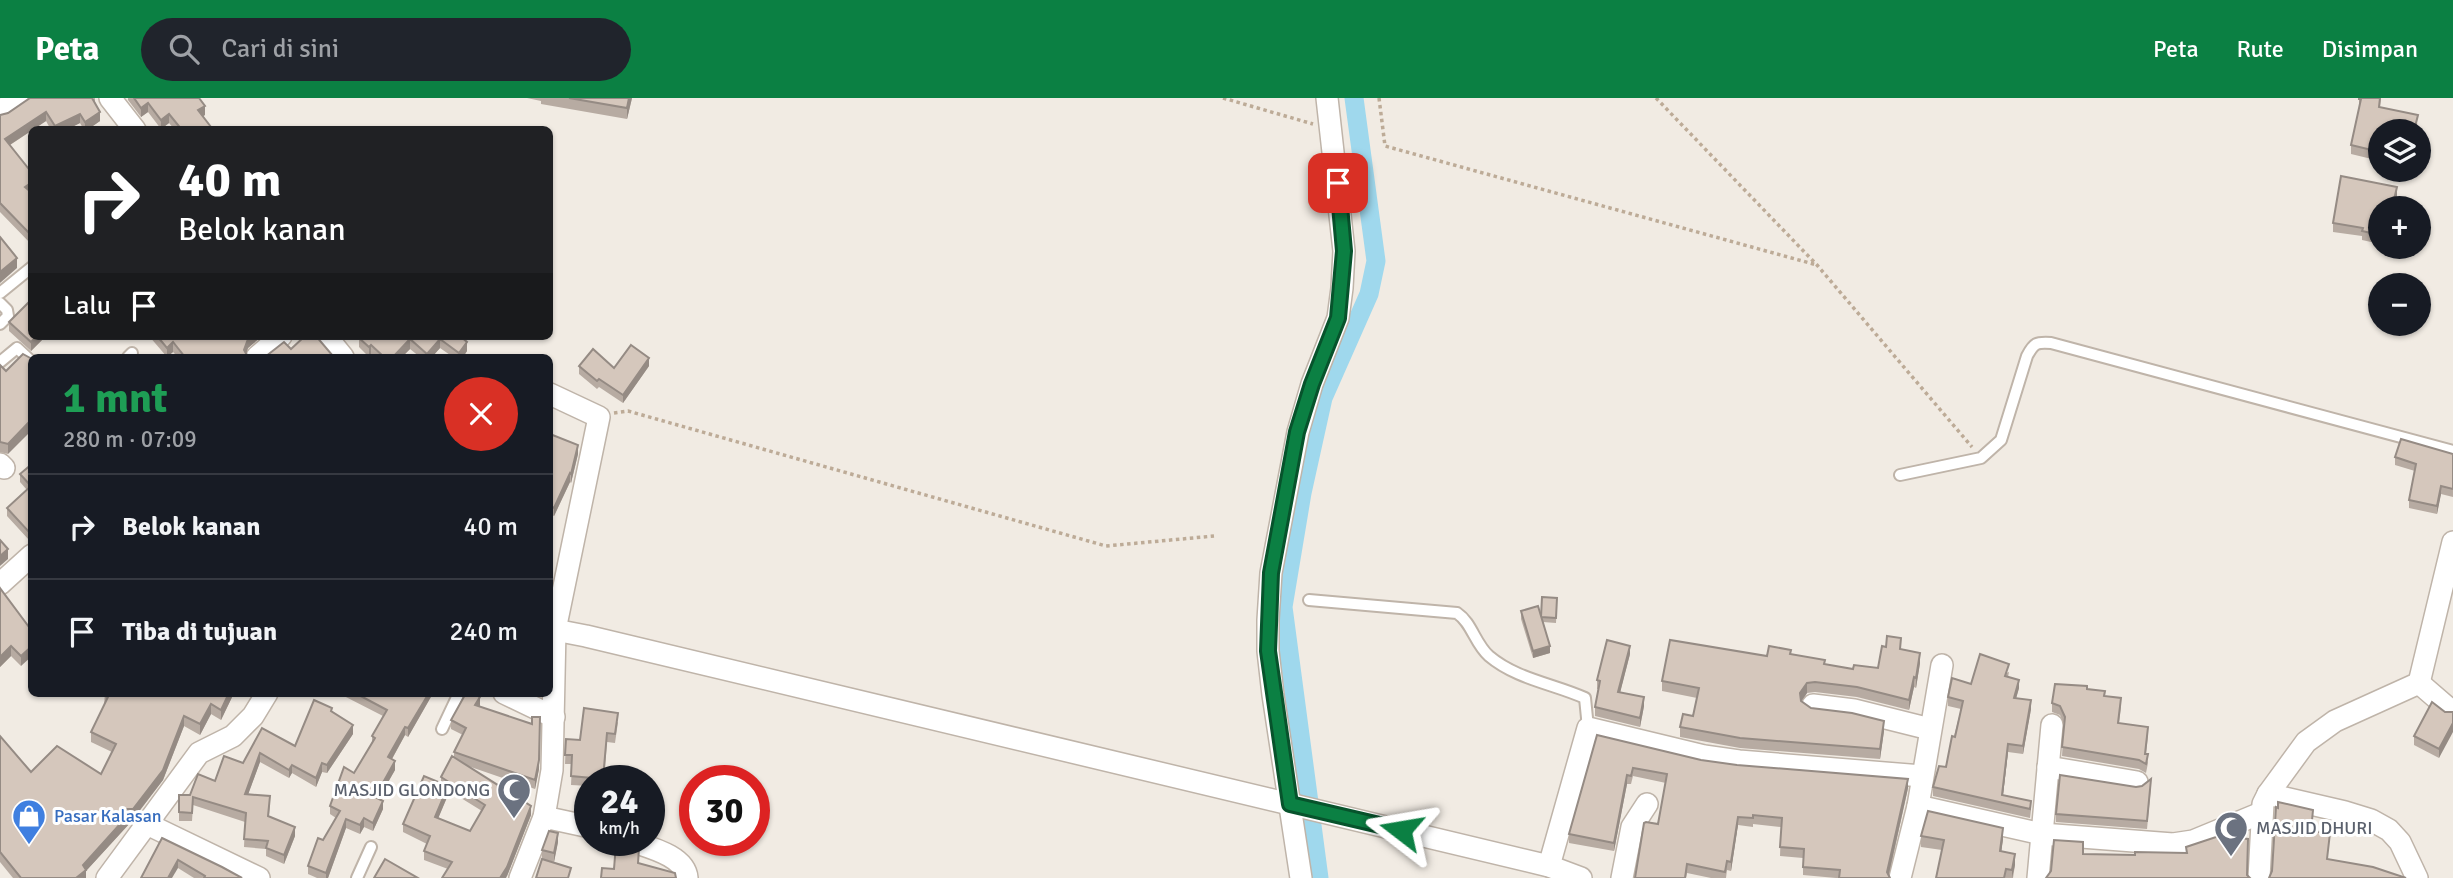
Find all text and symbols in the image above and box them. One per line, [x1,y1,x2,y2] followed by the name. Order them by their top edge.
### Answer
[141,18,631,81] search box
[35,29,99,70] text: Peta
[165,30,203,68] icon: search
[221,33,339,65] text: Cari di sini
[2153,34,2199,64] text: Peta
[2237,34,2284,64] text: Rute
[2322,34,2418,64] text: Disimpan
[2368,119,2431,336] map controls
[2368,119,2431,182] button: layers
[178,150,281,210] text: 40 m
[1308,153,1368,213] pin
[63,154,154,245] icon: right
[1319,164,1357,202] icon: arrive
[2368,196,2431,259] button: +
[178,210,346,249] text: Belok kanan
[2368,273,2431,336] button: −
[125,287,163,325] icon: arrive
[63,290,111,322] text: Lalu
[63,373,168,424] text: 1 mnt
[444,377,518,451] button: close
[63,425,197,454] text: 280 m · 07:09
[63,508,101,546] icon: right
[122,511,260,543] text: Belok kanan
[463,511,518,543] text: 40 m
[63,613,101,651] icon: arrive
[122,616,277,648] text: Tiba di tujuan
[449,616,518,648] text: 240 m
[679,765,770,856] speed limit sign: 30
[495,771,533,820] mosque icon: MASJID GLONDONG
[334,779,490,801] place label: MASJID GLONDONG
[601,780,638,823] text: 24
[1364,793,1438,867] position arrow
[10,797,48,846] shop icon: Pasar Kalasan
[54,805,162,827] place label: Pasar Kalasan
[2212,809,2250,858] mosque icon: MASJID DHURI
[599,817,640,839] text: km/h
[2256,817,2372,839] place label: MASJID DHURI

